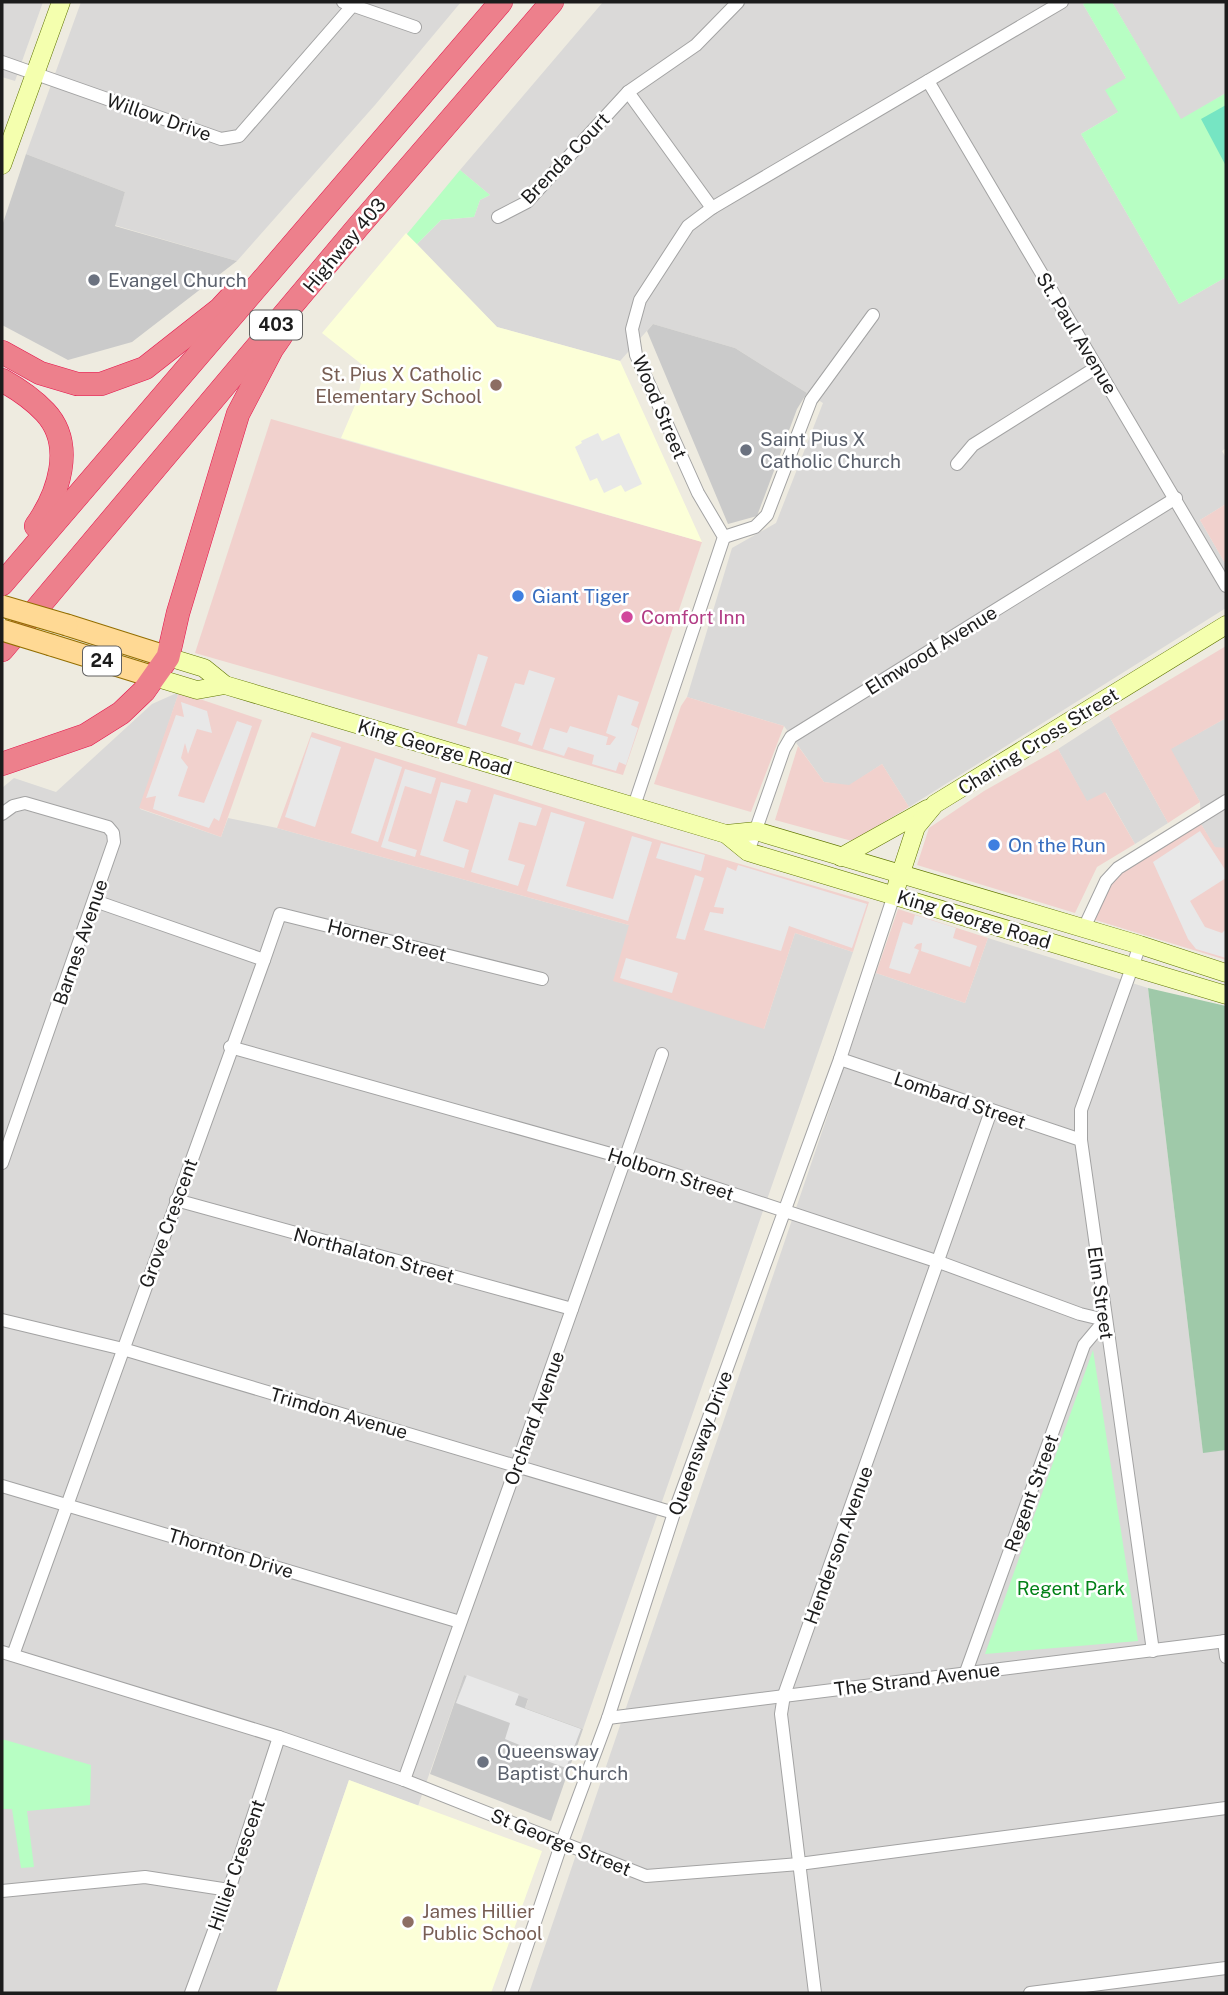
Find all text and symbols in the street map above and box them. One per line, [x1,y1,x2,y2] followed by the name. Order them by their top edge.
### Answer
[104,89,214,145] street label: Willow Drive
[516,108,614,208] street label: Brenda Court
[298,193,390,297] street label: Highway 403
[1032,268,1122,398] street label: St. Paul Avenue
[108,269,247,291] place label: Evangel Church
[86,272,102,288] marker: Evangel Church
[250,310,302,340] road number: 403
[628,352,692,462] street label: Wood Street
[315,363,482,407] place label: St. Pius X Catholic Elementary School
[488,377,504,393] marker: St. Pius X Catholic Elementary School
[760,428,901,472] place label: Saint Pius X Catholic Church
[738,442,754,458] marker: Saint Pius X Catholic Church
[532,585,629,607] place label: Giant Tiger
[510,588,526,604] marker: Giant Tiger
[861,601,1001,699] street label: Elmwood Avenue
[641,606,746,628] place label: Comfort Inn
[619,609,635,625] marker: Comfort Inn
[83,646,121,676] road number: 24
[954,683,1122,799] street label: Charing Cross Street
[355,714,515,780] street label: King George Road
[1008,834,1106,856] place label: On the Run
[986,837,1002,853] marker: On the Run
[48,876,112,1008] street label: Barnes Avenue
[895,885,1053,953] street label: King George Road
[325,915,449,965] street label: Horner Street
[891,1067,1029,1133] street label: Lombard Street
[605,1143,737,1205] street label: Holborn Street
[134,1155,202,1291] street label: Grove Crescent
[291,1223,457,1287] street label: Northalaton Street
[1084,1245,1118,1341] street label: Elm Street
[500,1348,568,1488] street label: Orchard Avenue
[664,1368,736,1518] street label: Queensway Drive
[268,1383,410,1443] street label: Trimdon Avenue
[1000,1431,1062,1555] street label: Regent Street
[799,1463,877,1627] street label: Henderson Avenue
[166,1523,296,1583] street label: Thornton Drive
[1017,1577,1126,1599] park label: Regent Park
[833,1658,1001,1700] street label: The Strand Avenue
[497,1740,628,1784] place label: Queensway Baptist Church
[475,1754,491,1770] marker: Queensway Baptist Church
[203,1796,269,1934] street label: Hillier Crescent
[488,1804,634,1880] street label: St George Street
[422,1900,543,1944] place label: James Hillier Public School
[400,1914,416,1930] marker: James Hillier Public School

